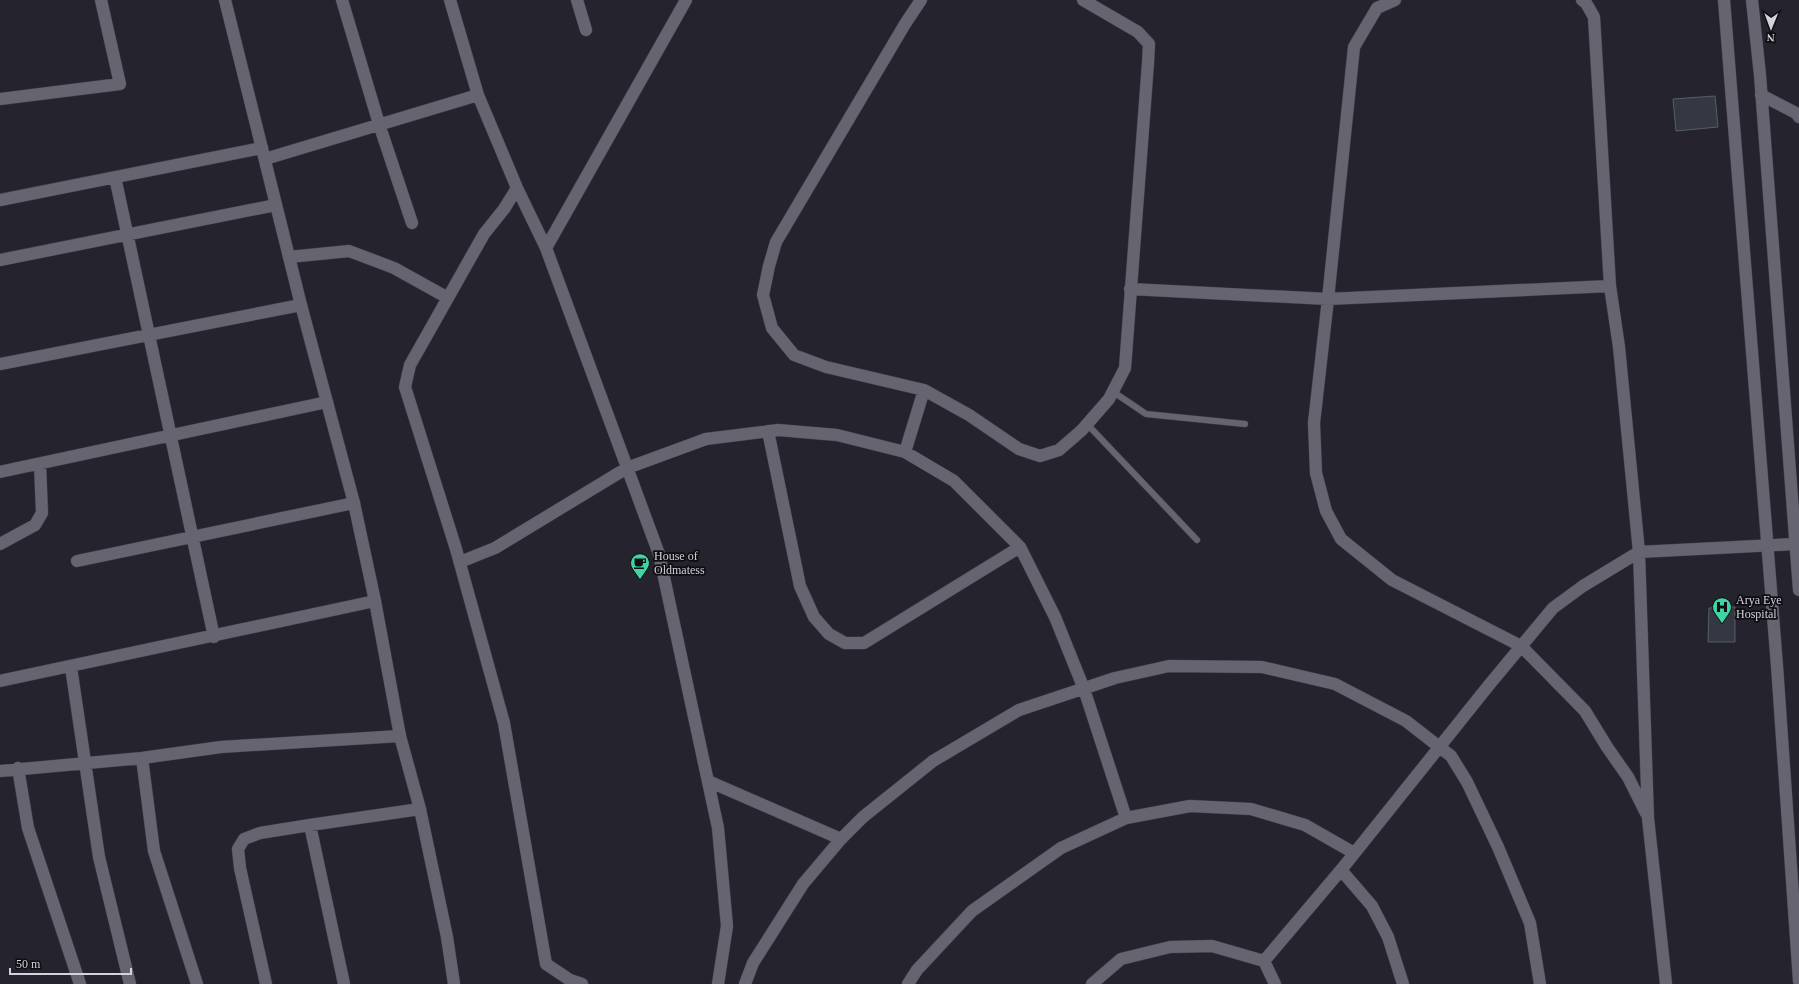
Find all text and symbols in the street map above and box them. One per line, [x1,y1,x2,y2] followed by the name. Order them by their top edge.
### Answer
[1751,8,1791,48] north arrow
[1767,32,1775,44] text: N
[654,549,705,577] place label: House of Oldmatess
[629,552,651,580] cafe icon: House of Oldmatess
[1736,593,1782,621] place label: Arya Eye Hospital
[1711,596,1733,624] hospital icon: Arya Eye Hospital
[10,950,131,976] scale bar
[16,957,41,971] text: 50 m

